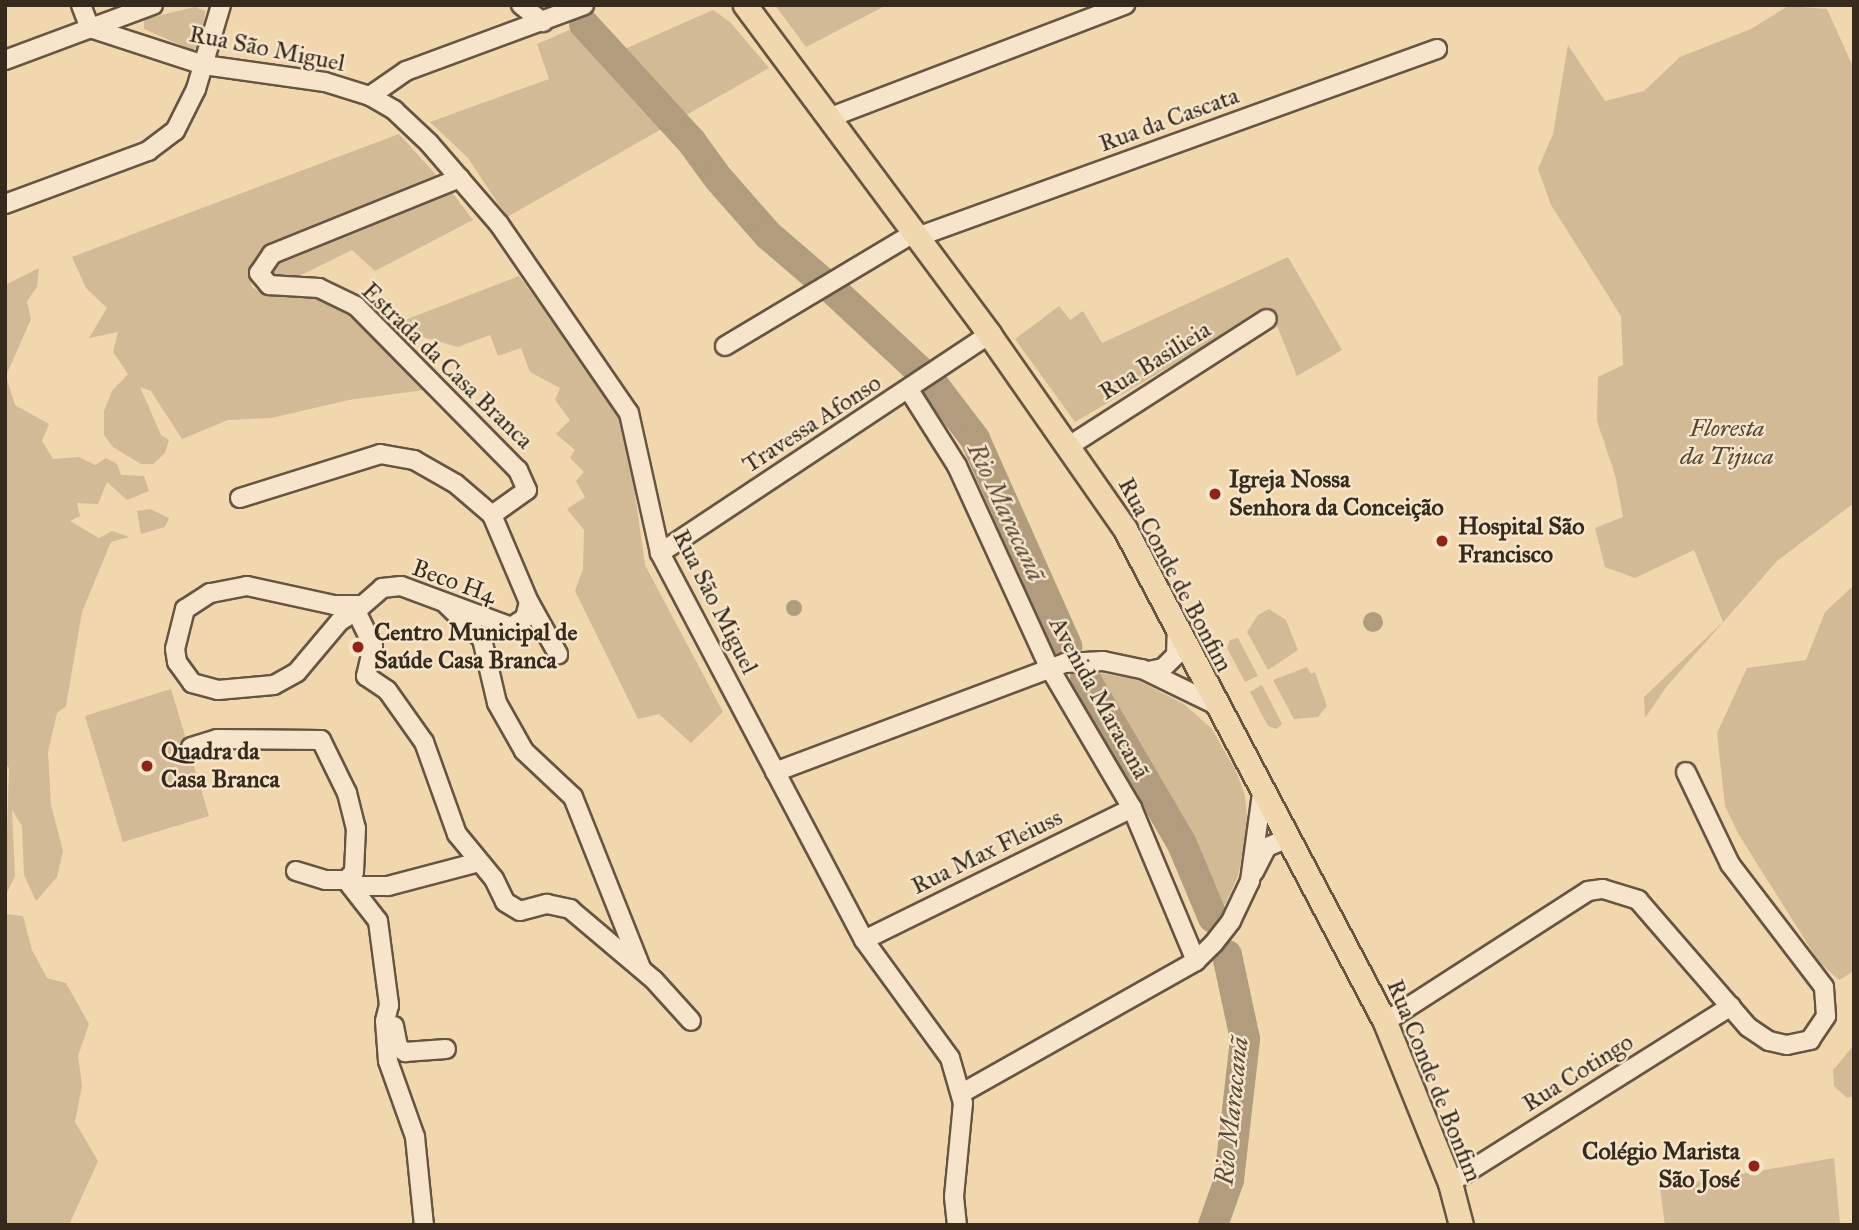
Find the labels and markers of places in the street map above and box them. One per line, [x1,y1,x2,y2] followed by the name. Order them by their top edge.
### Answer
[1229,466,1444,522] place label: Igreja Nossa Senhora da Conceição
[1207,486,1223,502] marker: Igreja Nossa Senhora da Conceição
[1458,513,1585,569] place label: Hospital São Francisco
[1432,531,1452,551] marker: Hospital São Francisco
[374,619,577,675] place label: Centro Municipal de Saúde Casa Branca
[348,637,368,657] marker: Centro Municipal de Saúde Casa Branca
[161,738,280,794] place label: Quadra da Casa Branca
[139,758,155,774] marker: Quadra da Casa Branca
[1582,1138,1740,1194] place label: Colégio Marista São José
[1746,1158,1762,1174] marker: Colégio Marista São José

